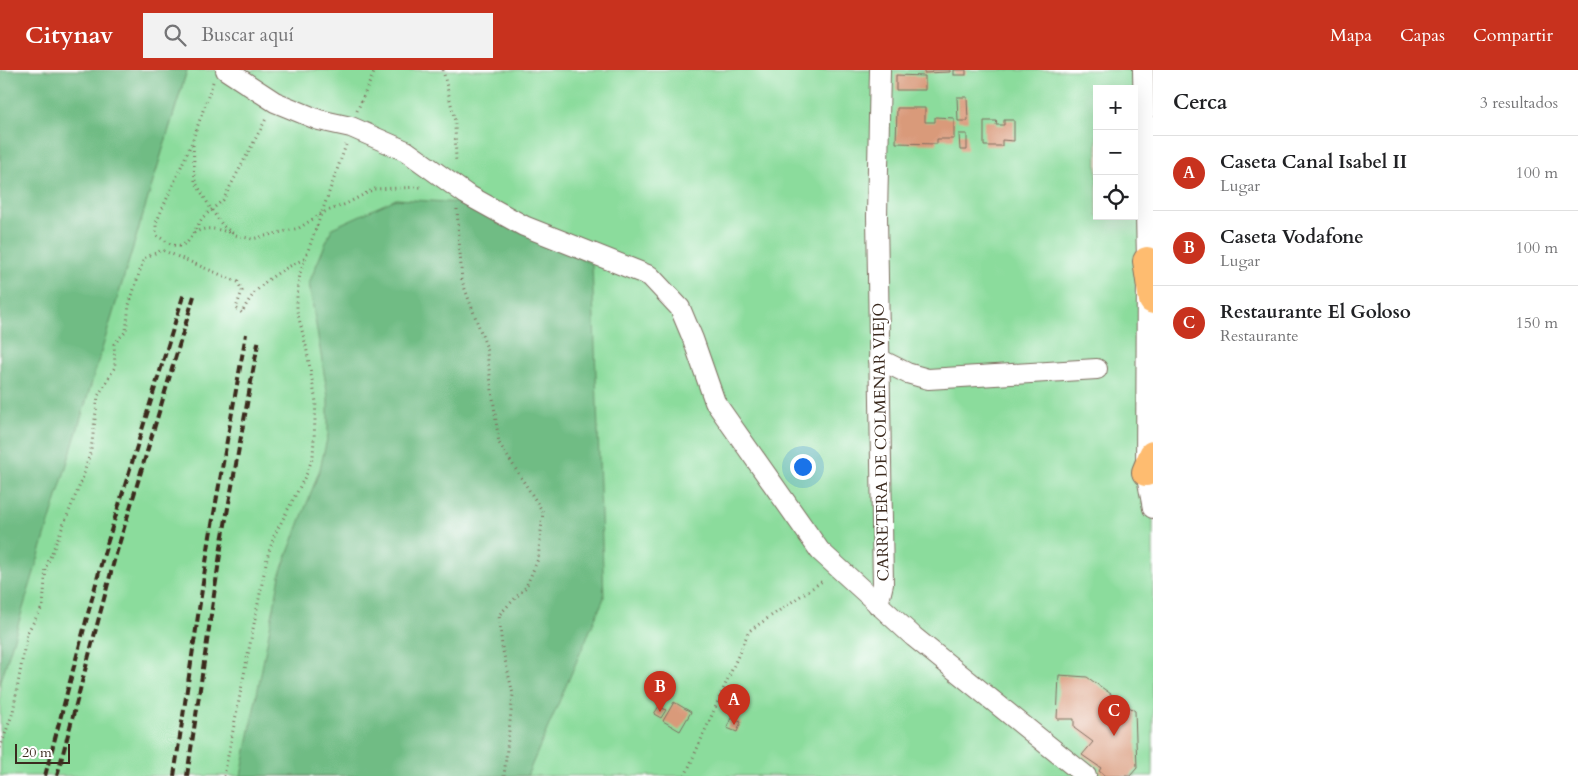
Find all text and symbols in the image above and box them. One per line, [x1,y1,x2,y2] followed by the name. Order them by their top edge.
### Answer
[143,13,493,58] search box
[25,19,113,52] text: Citynav
[161,21,189,49] icon: search
[201,22,294,48] text: Buscar aquí
[1330,23,1372,48] text: Mapa
[1400,23,1445,48] text: Capas
[1473,23,1553,48] text: Compartir
[1093,85,1138,220] map controls
[1093,85,1138,130] button: +
[1173,88,1227,117] text: Cerca
[1480,92,1558,114] text: 3 resultados
[1093,130,1138,175] button: −
[1220,149,1407,175] text: Caseta Canal Isabel II
[1183,162,1195,184] text: A
[1516,162,1558,184] text: 100 m
[1093,175,1138,220] button: locate
[1220,175,1260,197] text: Lugar
[1220,224,1364,250] text: Caseta Vodafone
[1183,237,1195,259] text: B
[1516,237,1558,259] text: 100 m
[1220,250,1260,272] text: Lugar
[1220,299,1411,325] text: Restaurante El Goloso
[868,302,894,581] street label: CARRETERA DE COLMENAR VIEJO
[1183,312,1195,334] text: C
[1516,312,1558,334] text: 150 m
[1220,325,1299,347] text: Restaurante
[790,454,816,480] your location
[644,671,676,712] pin: B
[718,684,750,725] pin: A
[1098,695,1130,736] pin: C
[15,741,70,764] scale bar
[22,743,52,762] text: 20 m

